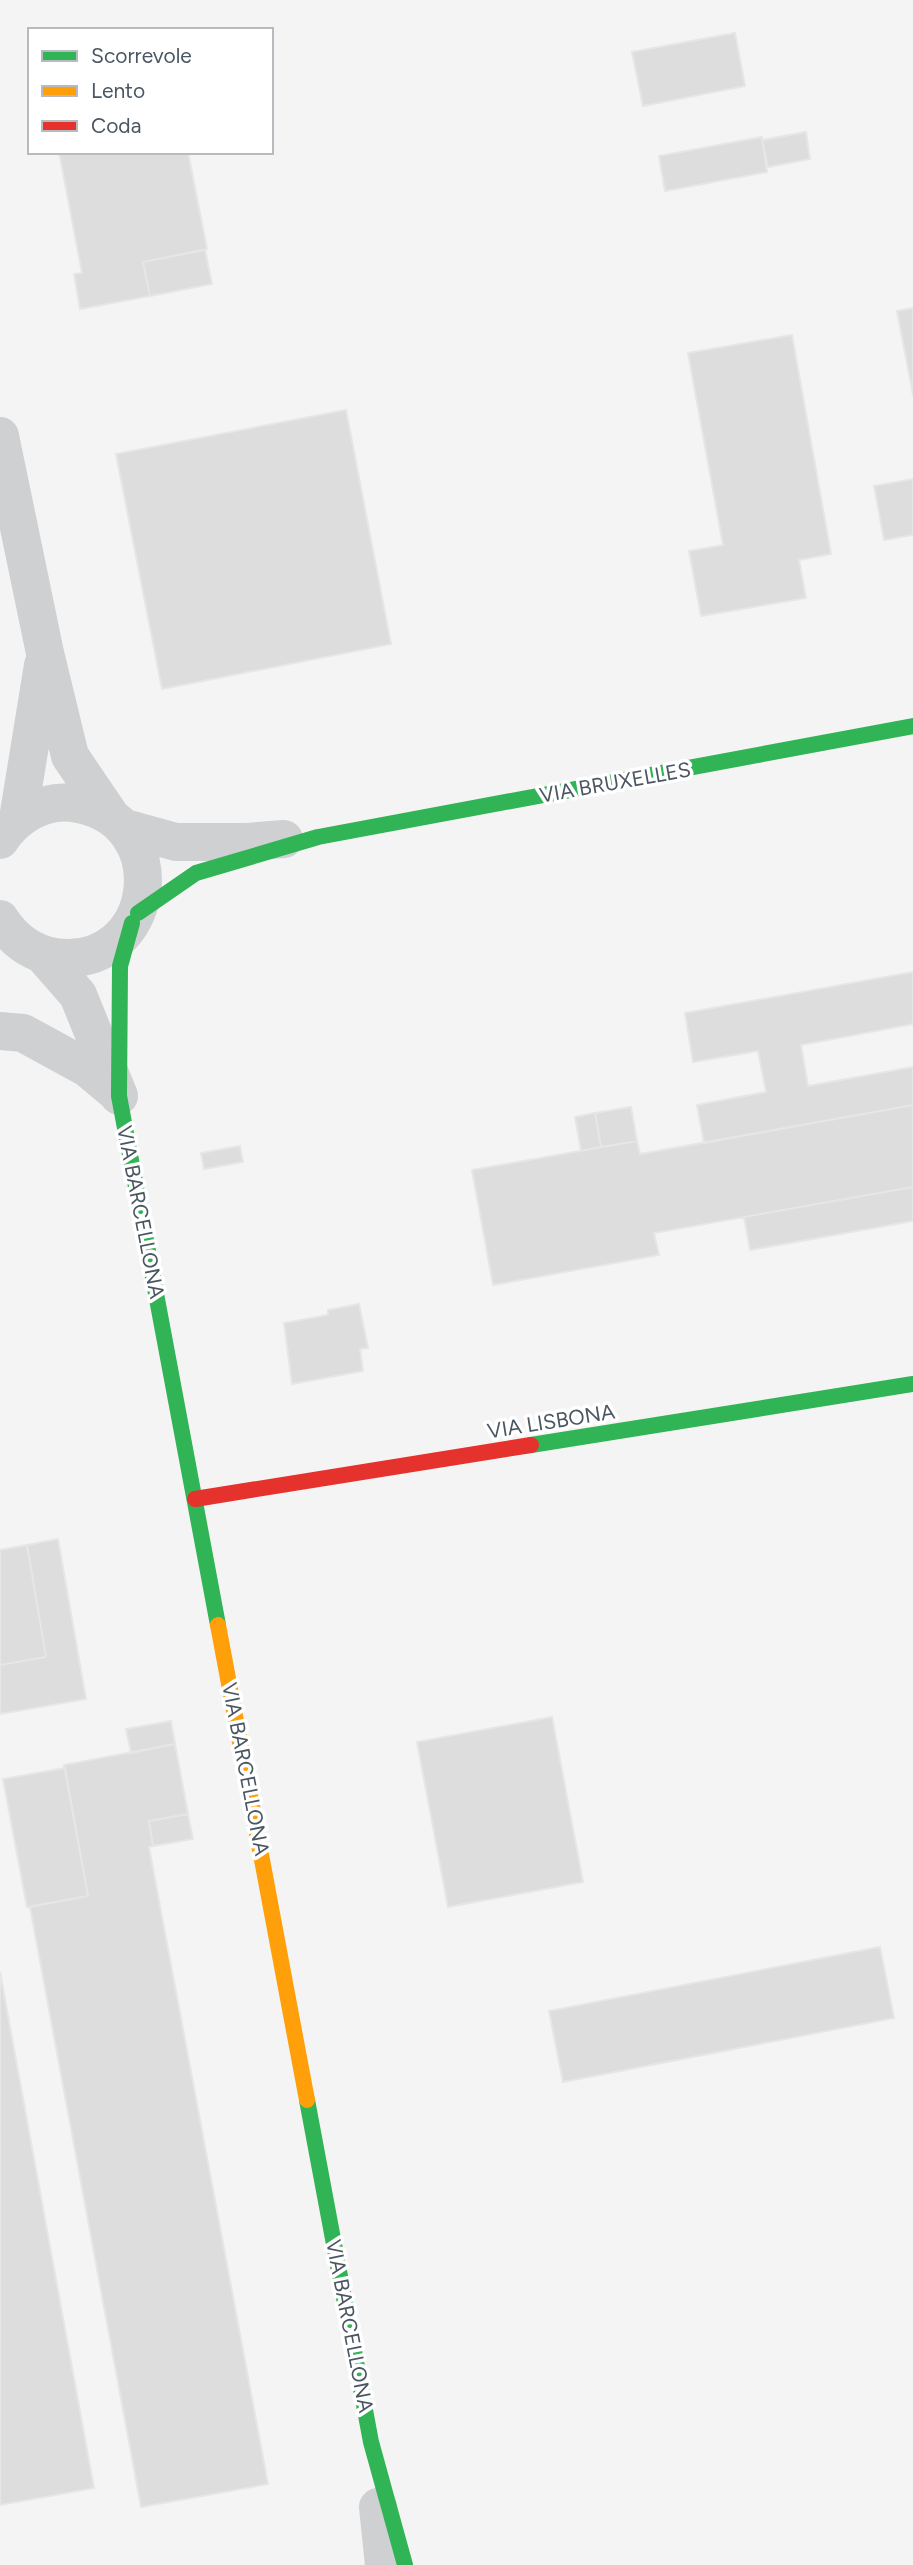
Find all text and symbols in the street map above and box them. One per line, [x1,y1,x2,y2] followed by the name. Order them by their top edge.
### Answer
[28,28,273,154] legend
[91,43,192,68] text: Scorrevole
[91,78,145,103] text: Lento
[91,113,141,138] text: Coda
[538,756,692,808] street label: VIA BRUXELLES
[112,1123,170,1301] street label: VIA BARCELLONA
[485,1399,617,1443] street label: VIA LISBONA
[217,1680,275,1858] street label: VIA BARCELLONA
[321,2237,379,2415] street label: VIA BARCELLONA

